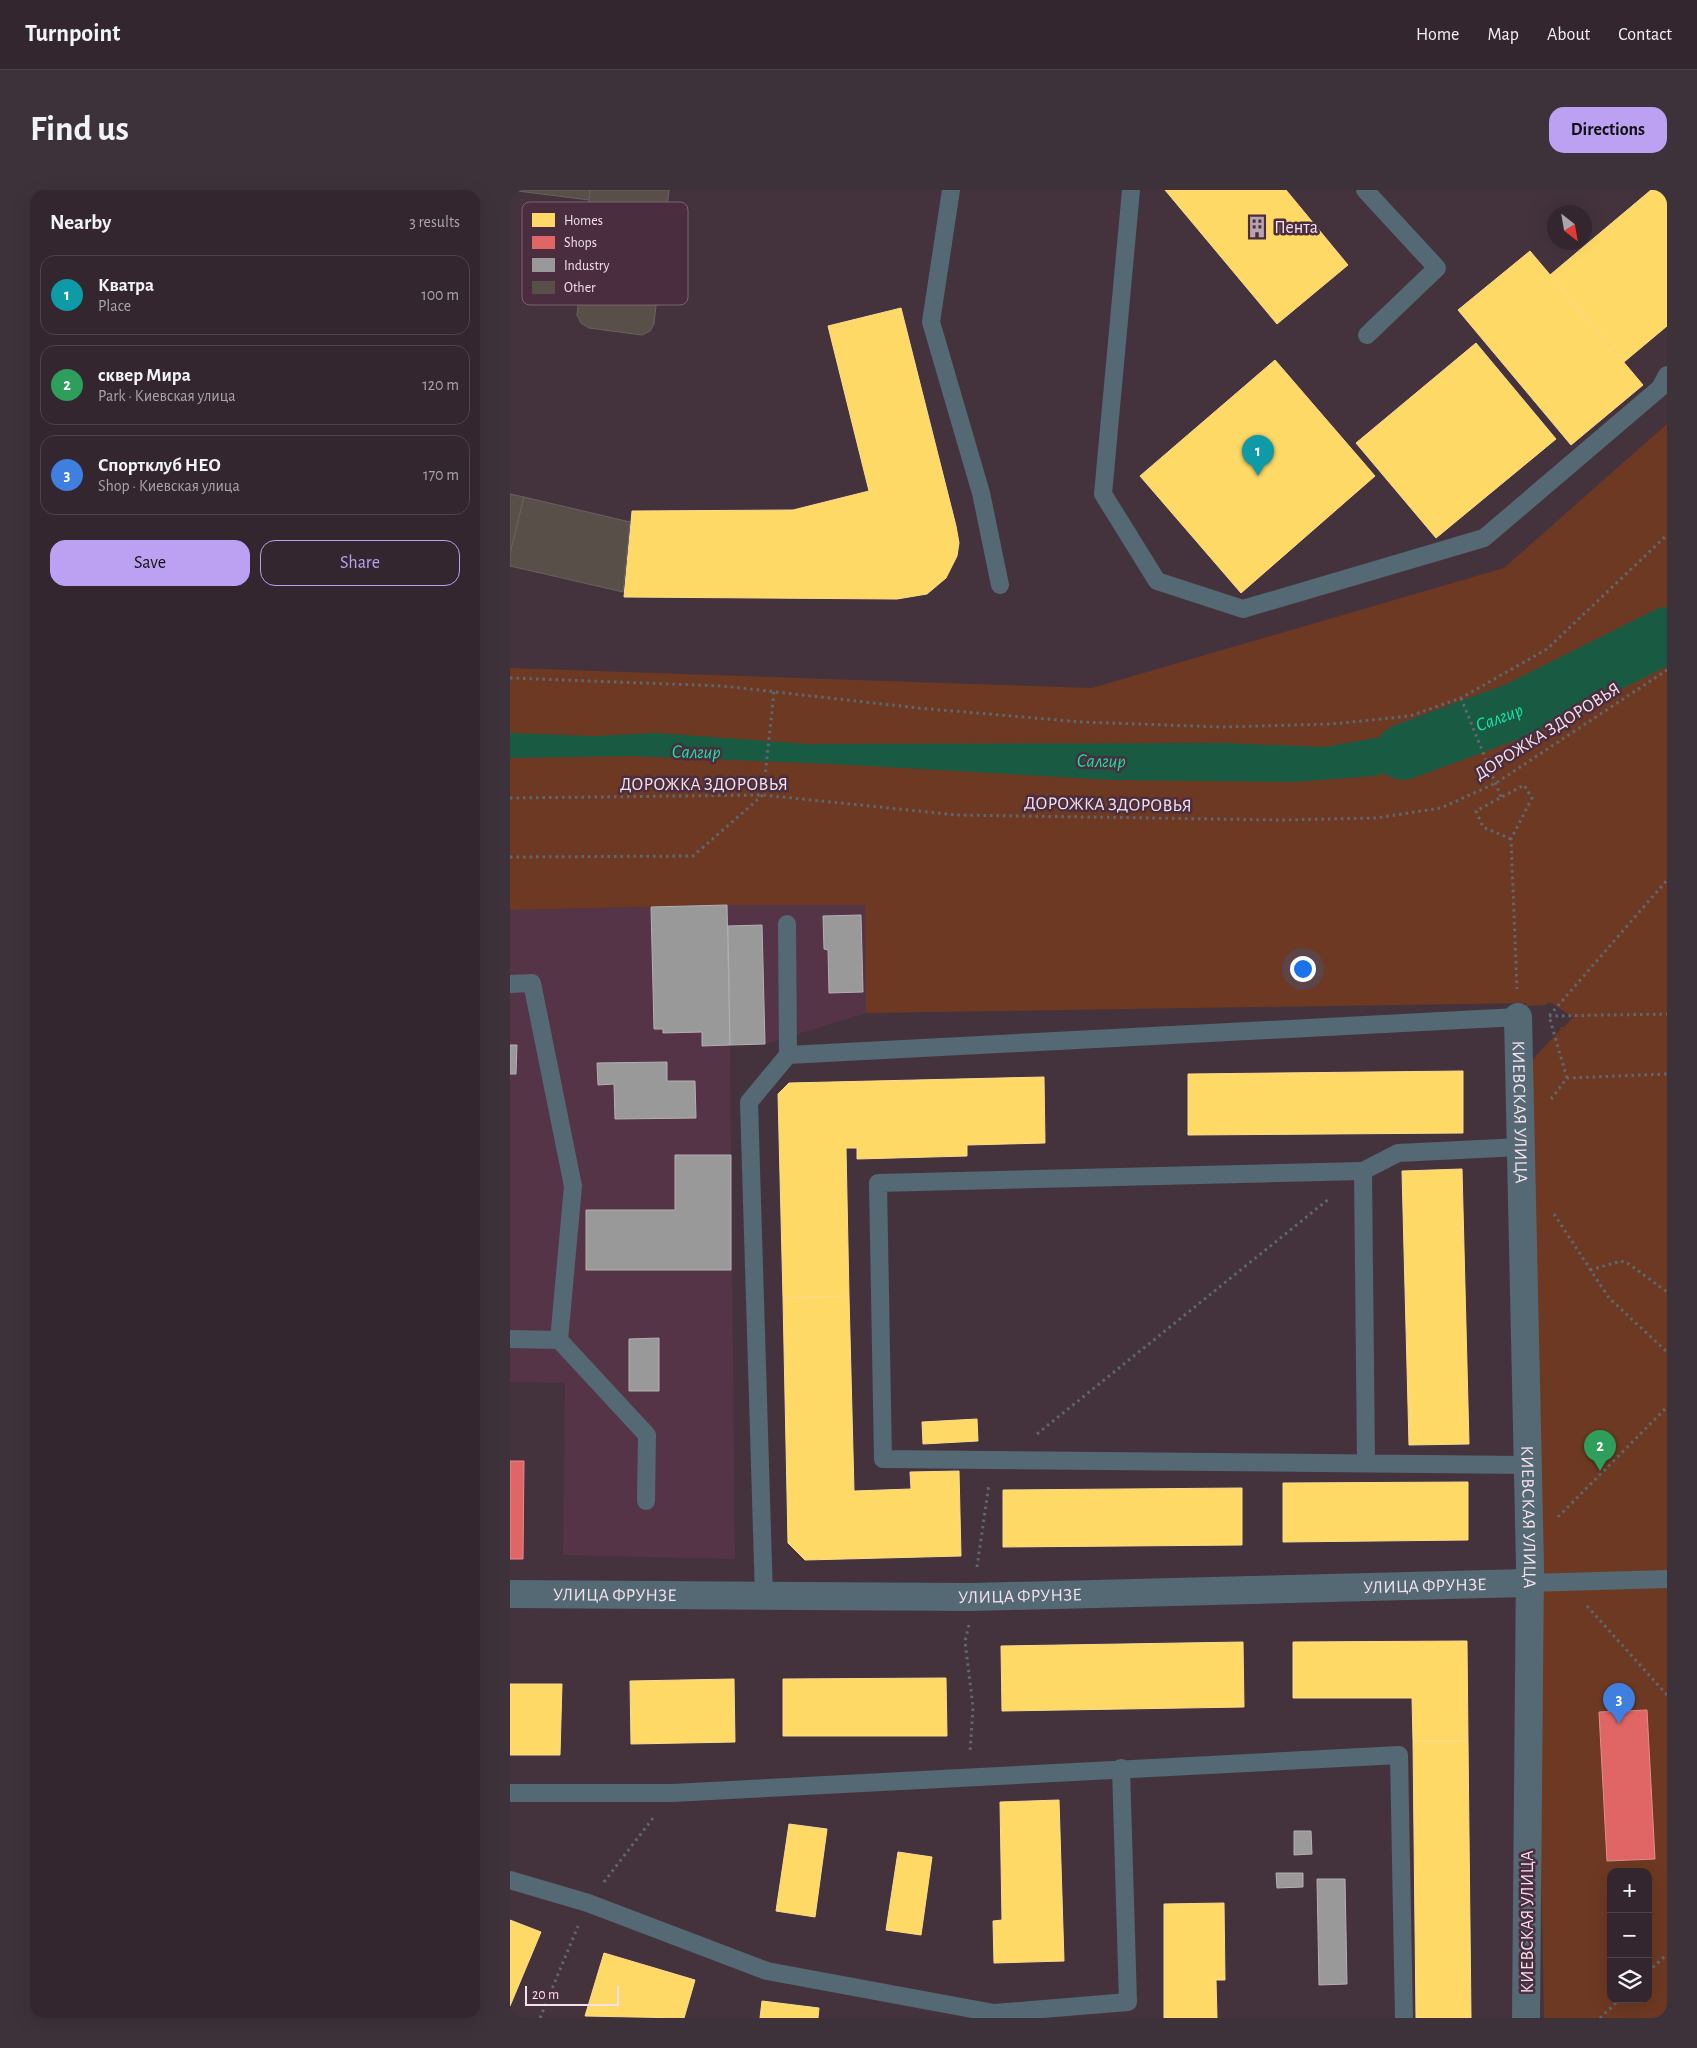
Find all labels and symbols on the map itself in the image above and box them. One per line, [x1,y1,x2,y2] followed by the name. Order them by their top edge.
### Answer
[522,202,688,305] legend
[1547,205,1592,250] north arrow
[564,214,603,228] text: Homes
[1244,214,1270,240] building icon: Пента
[1274,219,1318,237] place label: Пента
[564,236,597,250] text: Shops
[564,259,610,273] text: Industry
[564,281,596,295] text: Other
[1242,435,1274,476] pin: 1
[1471,680,1624,784] street label: ДОРОЖКА ЗДОРОВЬЯ
[1473,701,1526,736] water label: Салгир
[671,743,721,762] water label: Салгир
[1076,752,1126,771] water label: Салгир
[620,776,788,794] street label: ДОРОЖКА ЗДОРОВЬЯ
[1024,795,1192,815] street label: ДОРОЖКА ЗДОРОВЬЯ
[1290,956,1316,982] your location
[1509,1040,1530,1184] street label: КИЕВСКАЯ УЛИЦА
[1584,1430,1616,1471] pin: 2
[1517,1445,1538,1589] street label: КИЕВСКАЯ УЛИЦА
[1363,1576,1487,1597] street label: УЛИЦА ФРУНЗЕ
[553,1586,677,1605] street label: УЛИЦА ФРУНЗЕ
[958,1586,1082,1607] street label: УЛИЦА ФРУНЗЕ
[1603,1683,1635,1724] pin: 3
[1519,1850,1537,1994] street label: КИЕВСКАЯ УЛИЦА
[525,1983,619,2006] scale bar

